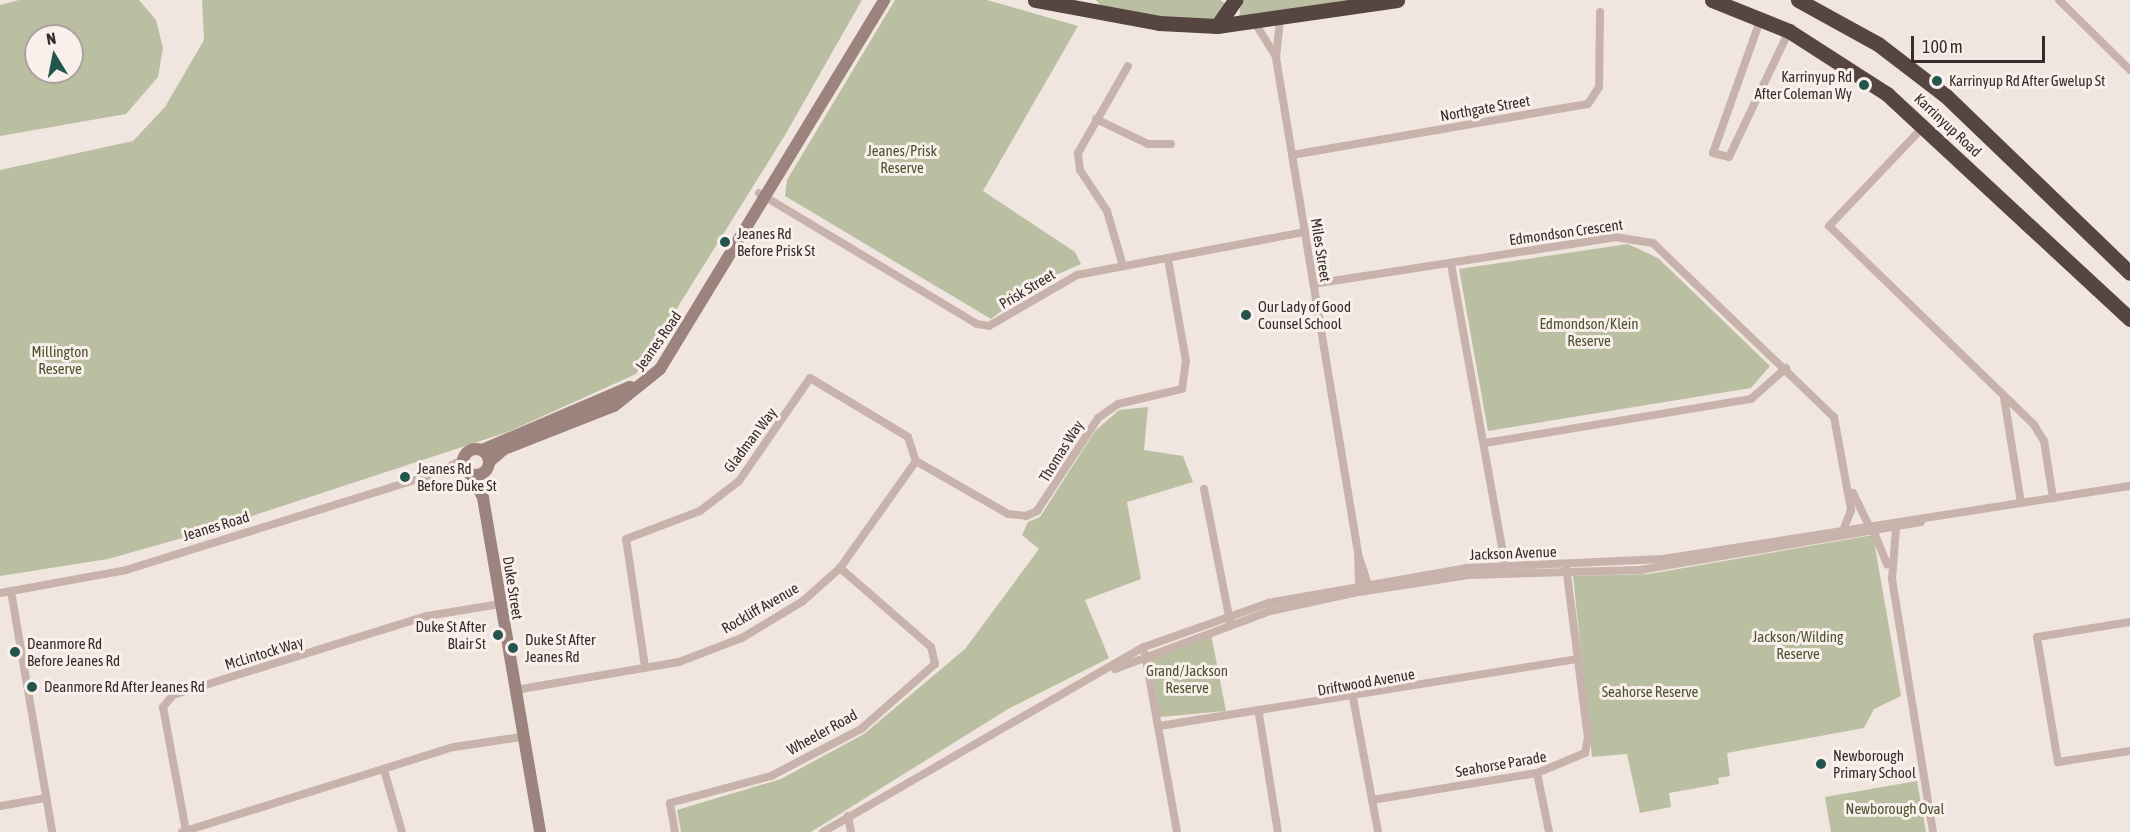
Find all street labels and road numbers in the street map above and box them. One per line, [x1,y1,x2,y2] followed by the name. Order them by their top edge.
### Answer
[1911,89,1985,161] street label: Karrinyup Road
[1439,91,1531,125] street label: Northgate Street
[1508,215,1624,249] street label: Edmondson Crescent
[1307,217,1335,283] street label: Miles Street
[996,265,1058,313] street label: Prisk Street
[631,308,685,374] street label: Jeanes Road
[720,404,780,476] street label: Gladman Way
[1035,417,1087,485] street label: Thomas Way
[181,507,251,545] street label: Jeanes Road
[1469,542,1557,564] street label: Jackson Avenue
[499,555,527,621] street label: Duke Street
[718,579,802,637] street label: Rockliff Avenue
[223,633,305,673] street label: McLintock Way
[1316,665,1416,699] street label: Driftwood Avenue
[784,705,860,759] street label: Wheeler Road
[1454,747,1548,781] street label: Seahorse Parade

